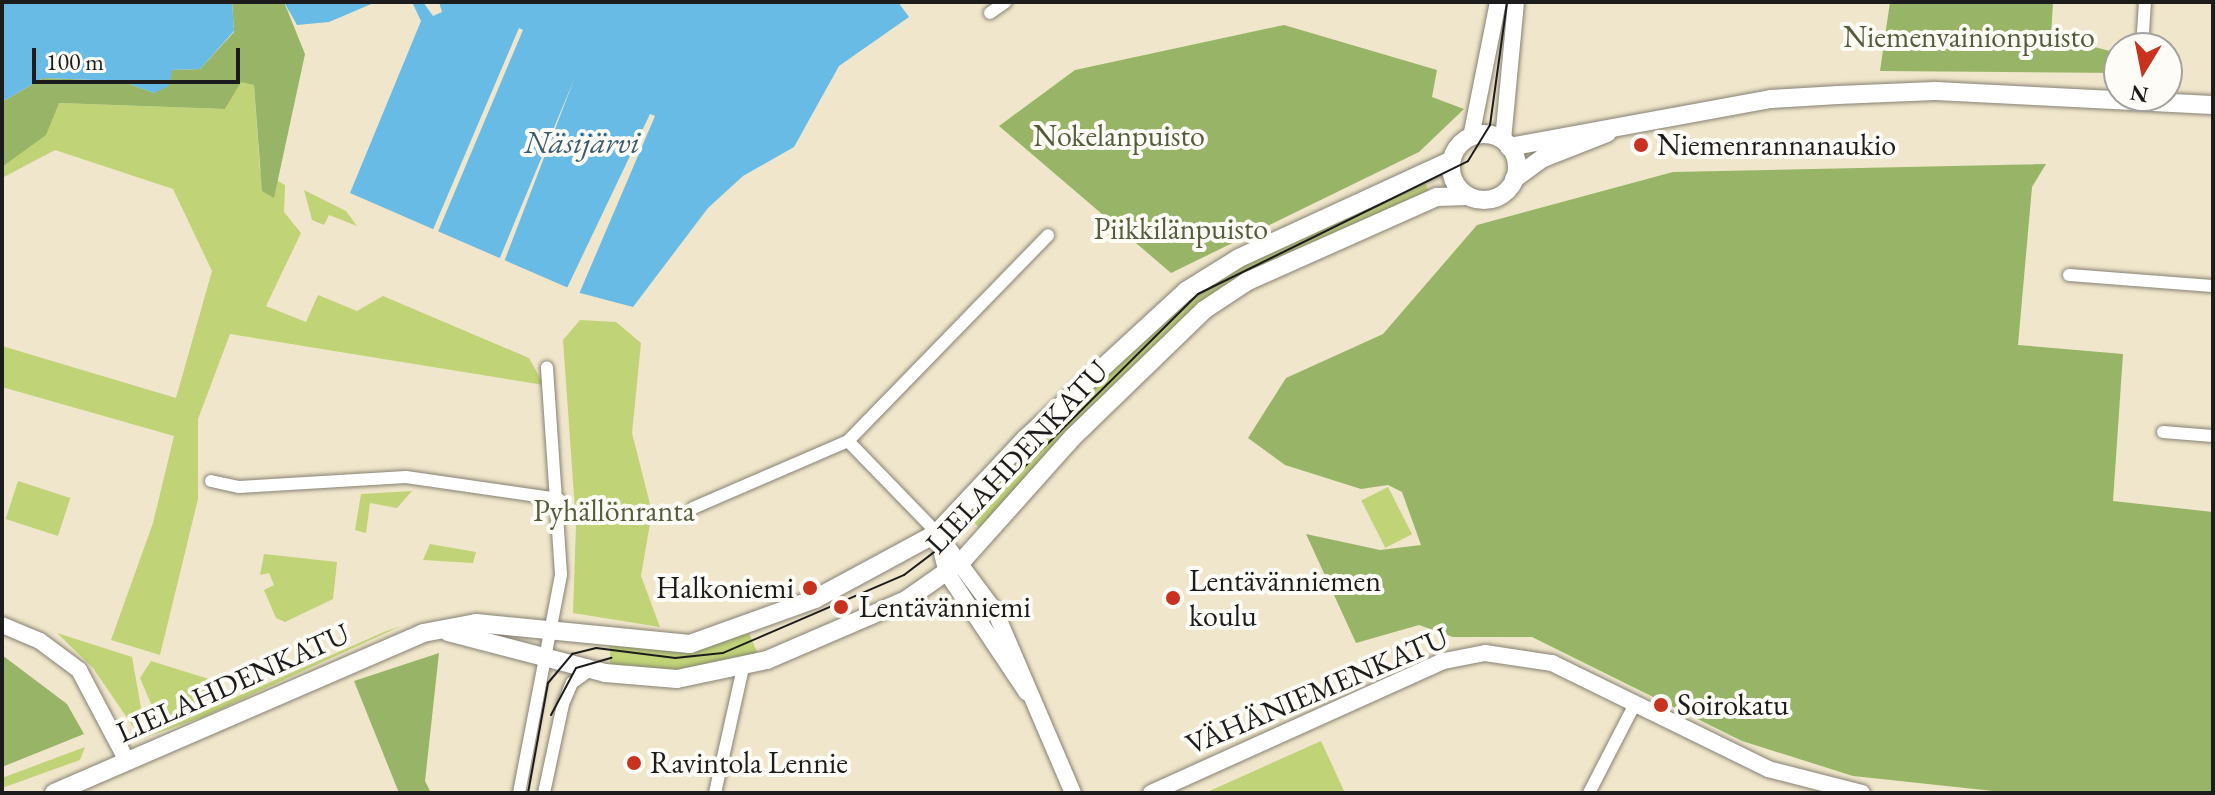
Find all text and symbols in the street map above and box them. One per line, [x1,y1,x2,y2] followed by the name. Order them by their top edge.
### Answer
[1843,19,2095,55] park label: Niemenvainionpuisto
[36,32,244,82] scale bar
[2103,32,2183,112] north arrow
[46,46,104,77] text: 100 m
[2128,78,2150,110] text: N
[1033,118,1205,154] park label: Nokelanpuisto
[524,123,640,161] water label: Näsijärvi
[1657,127,1896,163] place label: Niemenrannanaukio
[1632,136,1650,154] marker: Niemenrannanaukio
[1094,211,1268,247] park label: Piikkilänpuisto
[918,353,1116,561] street label: LIELAHDENKATU
[533,493,695,529] park label: Pyhällönranta
[1189,563,1381,634] place label: Lentävänniemen koulu
[656,570,794,606] place label: Halkoniemi
[801,579,819,597] marker: Halkoniemi
[859,589,1031,625] place label: Lentävänniemi
[1164,589,1182,607] marker: Lentävänniemen koulu
[830,596,852,618] marker: Lentävänniemi
[111,615,355,751] street label: LIELAHDENKATU
[1181,619,1453,763] street label: VÄHÄNIEMENKATU
[1677,687,1789,723] place label: Soirokatu
[1652,696,1670,714] marker: Soirokatu
[650,745,848,781] place label: Ravintola Lennie
[625,754,643,772] marker: Ravintola Lennie

